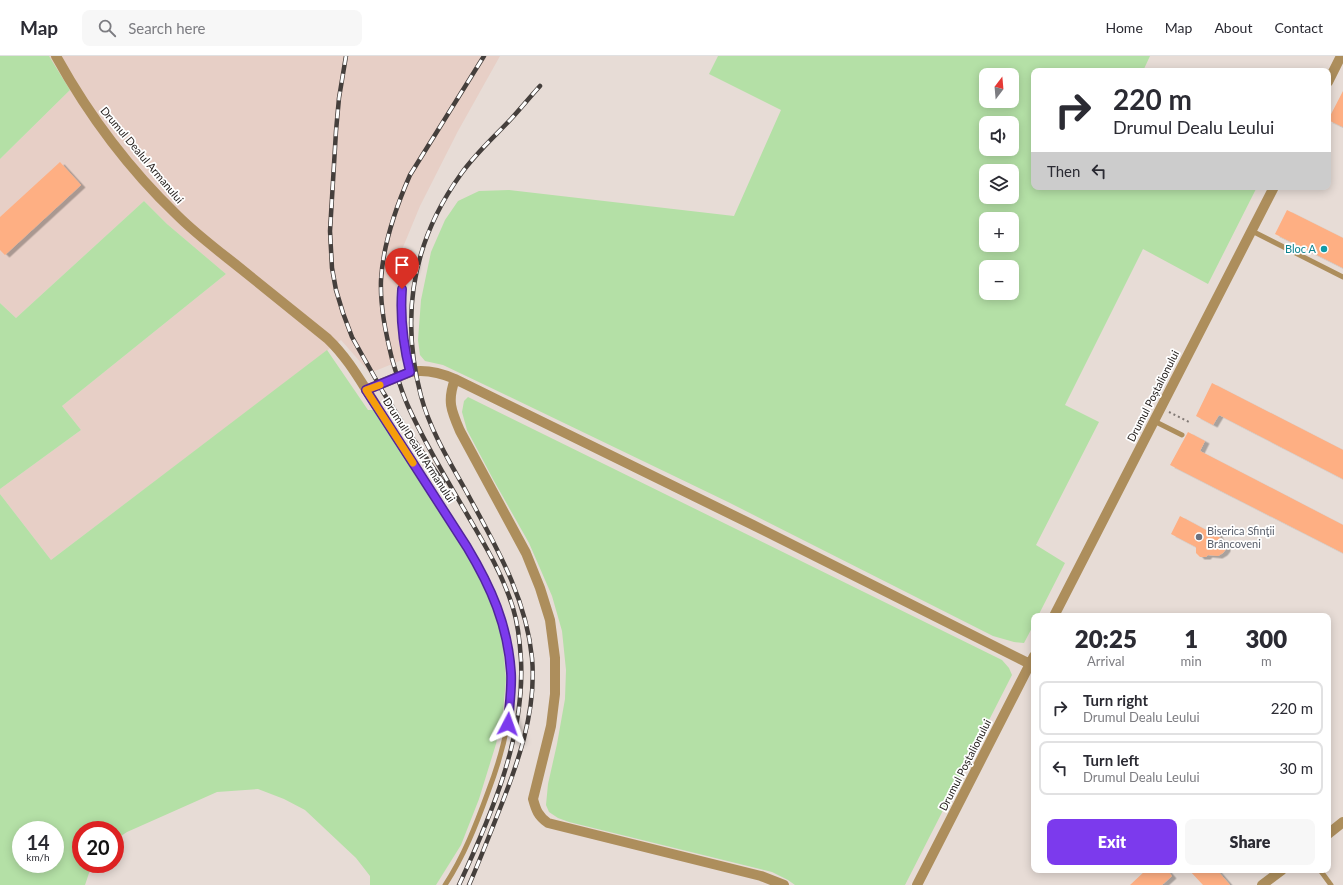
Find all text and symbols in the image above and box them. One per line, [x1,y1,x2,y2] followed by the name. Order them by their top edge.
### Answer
[82,10,362,46] search box
[20,16,58,39] text: Map
[96,17,118,39] icon: search
[128,19,206,37] text: Search here
[1105,19,1143,36] text: Home
[1165,19,1192,36] text: Map
[1214,19,1252,36] text: About
[1274,19,1323,36] text: Contact
[979,68,1019,108] north arrow
[979,68,1019,300] map controls
[1113,82,1192,116] text: 220 m
[1047,84,1099,136] icon: right
[98,104,187,206] street label: Drumul Dealul Armanului
[979,116,1019,156] button: sound
[1113,116,1274,138] text: Drumul Dealu Leului
[1088,160,1110,182] icon: left
[1047,162,1080,180] text: Then
[979,164,1019,204] button: layers
[979,212,1019,252] button: +
[1285,242,1317,255] place label: Bloc A
[1319,244,1329,254] marker: Bloc A
[385,248,419,289] pin
[391,254,413,276] icon: arrive
[979,260,1019,300] button: −
[1124,348,1181,444] street label: Drumul Poștalionului
[381,395,458,505] street label: Drumul Dealul Armanului
[1207,524,1275,550] place label: Biserica Sfinţii Brâncoveni
[1194,532,1204,542] marker: Biserica Sfinţii Brâncoveni
[1075,624,1137,653] text: 20:25
[1184,624,1198,653] text: 1
[1245,624,1287,653] text: 300
[1087,653,1125,669] text: Arrival
[1181,653,1202,669] text: min
[1261,653,1272,669] text: m
[1083,691,1148,709] text: Turn right
[1049,697,1071,719] icon: right
[1271,699,1313,717] text: 220 m
[487,703,529,745] position arrow
[1083,709,1200,725] text: Drumul Dealu Leului
[936,717,993,813] street label: Drumul Poștalionului
[1083,751,1139,769] text: Turn left
[1049,757,1071,779] icon: left
[1279,759,1313,777] text: 30 m
[1083,769,1200,785] text: Drumul Dealu Leului
[1047,819,1177,865] button: Exit
[1185,819,1315,865] button: Share
[72,821,124,873] speed limit sign: 20
[26,830,50,854] text: 14
[26,851,50,863] text: km/h

